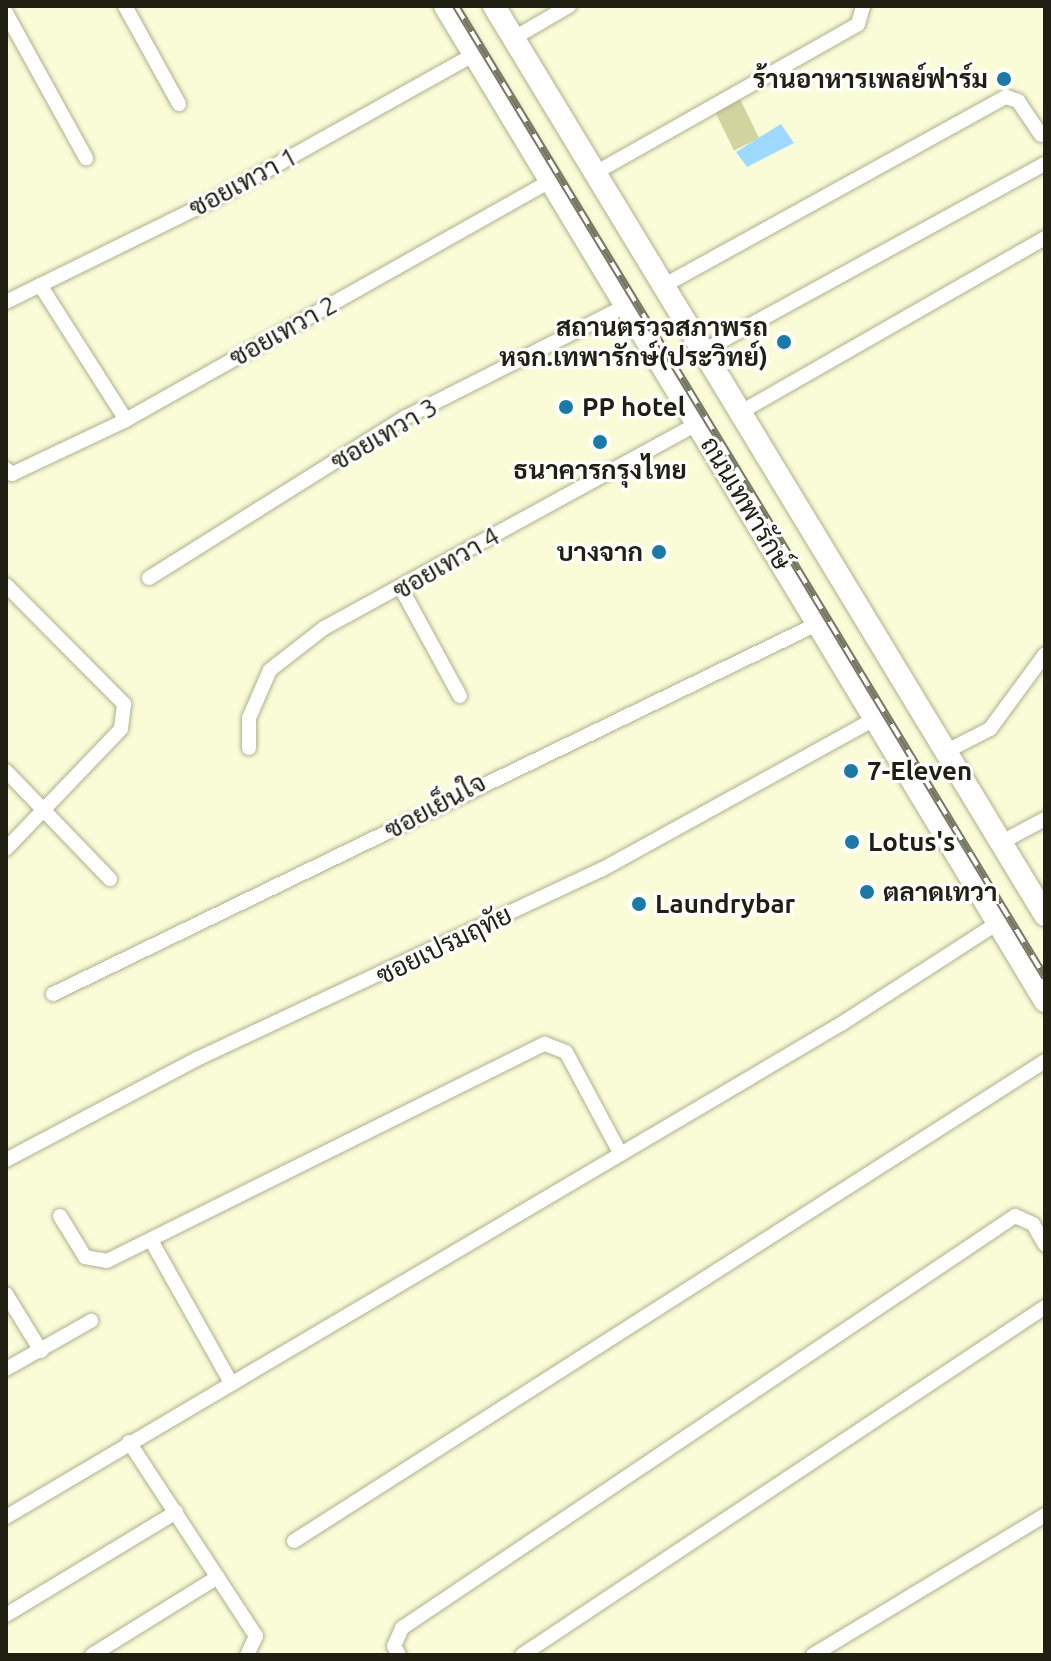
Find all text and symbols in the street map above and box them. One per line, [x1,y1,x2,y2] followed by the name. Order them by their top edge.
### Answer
[753,63,988,95] place label: ร้านอาหารเพลย์ฟาร์ม
[995,70,1013,88] marker: ร้านอาหารเพลย์ฟาร์ม
[184,141,302,223] street label: ซอยเทวา 1
[224,289,342,373] street label: ซอยเทวา 2
[499,311,768,372] place label: สถานตรวจสภาพรถ หจก.เทพารักษ์(ประวิทย์)
[775,333,793,351] marker: สถานตรวจสภาพรถ หจก.เทพารักษ์(ประวิทย์)
[325,391,443,477] street label: ซอยเทวา 3
[582,391,686,423] place label: PP hotel
[557,398,575,416] marker: PP hotel
[694,431,798,575] street label: ถนนเทพารักษ์
[591,433,609,451] marker: ธนาคารกรุงไทย
[513,454,687,486] place label: ธนาคารกรุงไทย
[387,520,505,606] street label: ซอยเทวา 4
[557,536,643,568] place label: บางจาก
[650,543,668,561] marker: บางจาก
[867,755,972,787] place label: 7-Eleven
[842,762,860,780] marker: 7-Eleven
[379,766,491,846] street label: ซอยเย็นใจ
[868,826,955,858] place label: Lotus's
[843,833,861,851] marker: Lotus's
[883,876,997,908] place label: ตลาดเทวา
[858,883,876,901] marker: ตลาดเทวา
[655,888,795,920] place label: Laundrybar
[630,895,648,913] marker: Laundrybar
[371,899,517,991] street label: ซอยเปรมฤทัย

